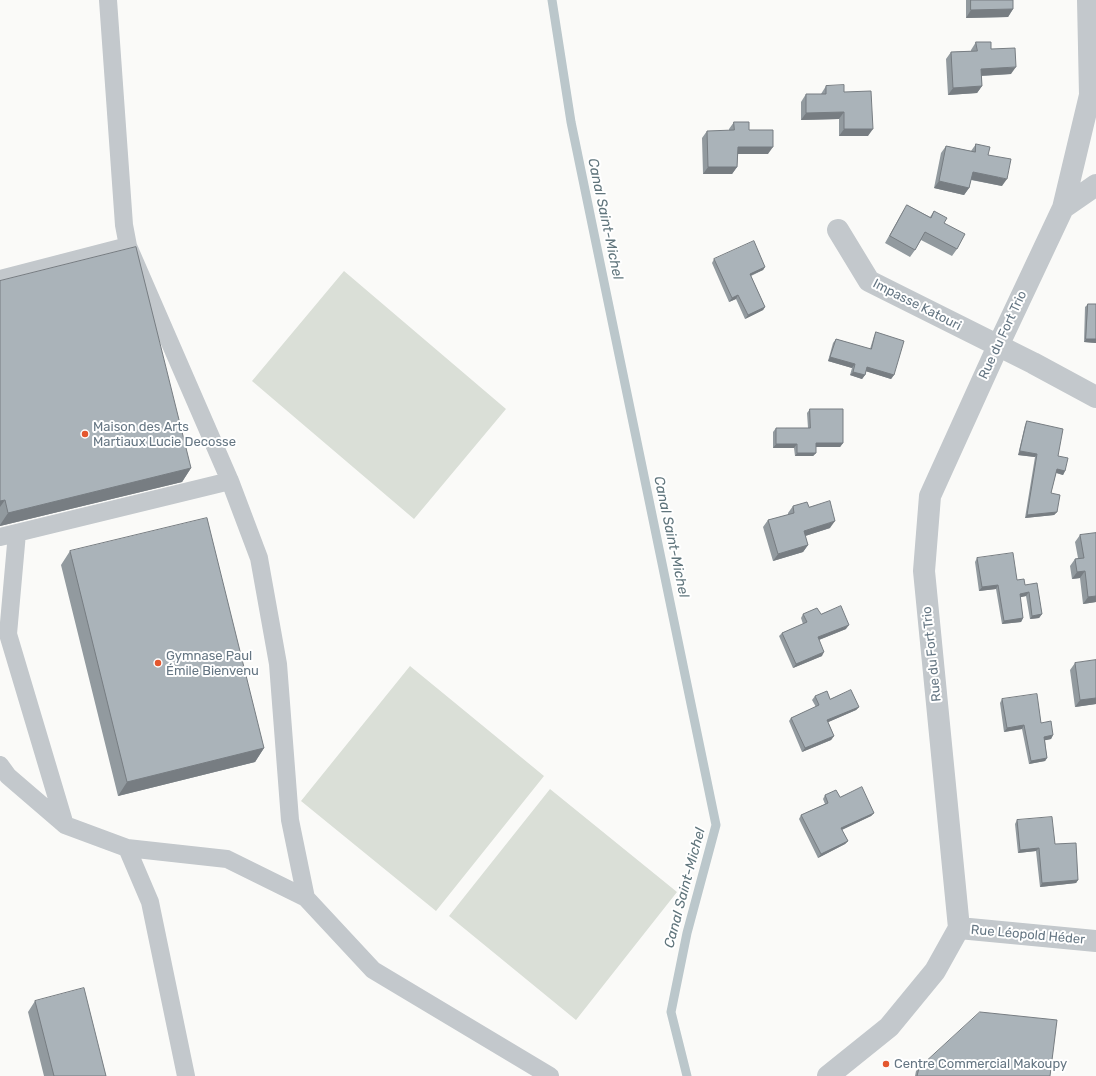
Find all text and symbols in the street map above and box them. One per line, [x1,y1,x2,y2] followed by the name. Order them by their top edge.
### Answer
[584,157,626,281] water label: Canal Saint-Michel
[870,276,964,334] street label: Impasse Katouri
[976,288,1030,382] street label: Rue du Fort Trio
[93,419,236,450] place label: Maison des Arts Martiaux Lucie Decosse
[80,429,90,439] marker: Maison des Arts Martiaux Lucie Decosse
[650,475,692,599] water label: Canal Saint-Michel
[919,606,945,702] street label: Rue du Fort Trio
[166,648,259,679] place label: Gymnase Paul Émile Bienvenu
[153,658,163,668] marker: Gymnase Paul Émile Bienvenu
[661,826,709,950] water label: Canal Saint-Michel
[970,922,1086,948] street label: Rue Léopold Héder
[894,1056,1067,1072] place label: Centre Commercial Makoupy
[881,1059,891,1069] marker: Centre Commercial Makoupy

